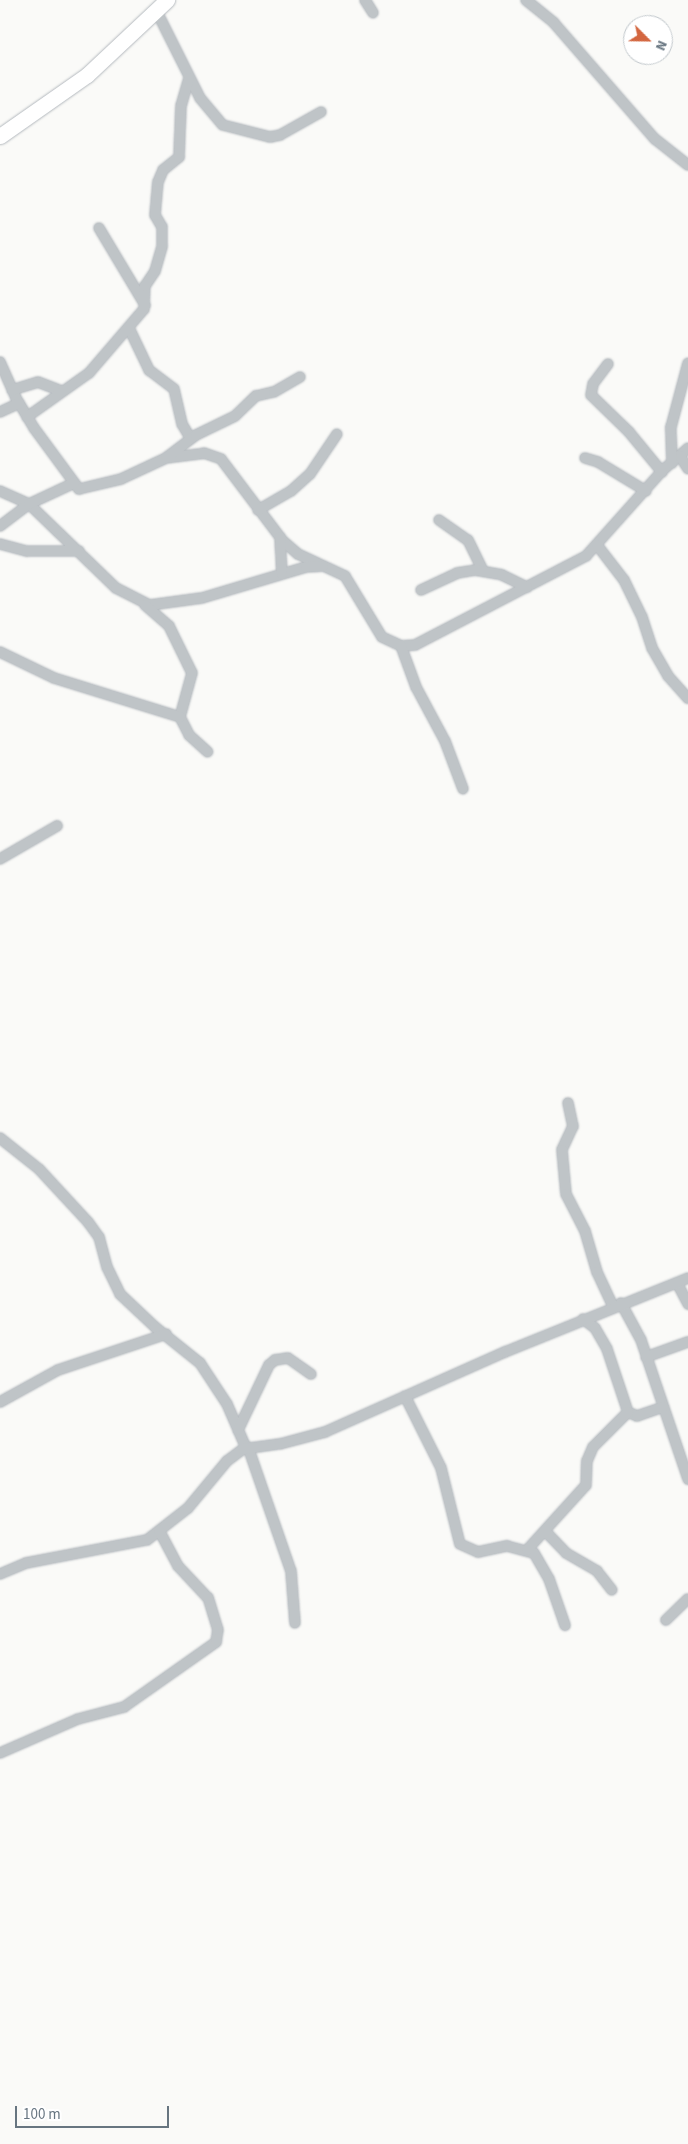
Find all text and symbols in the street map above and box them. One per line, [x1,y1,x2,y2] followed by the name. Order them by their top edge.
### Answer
[623,15,673,65] north arrow
[650,37,672,54] text: N
[18,2096,171,2128] scale bar
[23,2104,61,2125] text: 100 m

